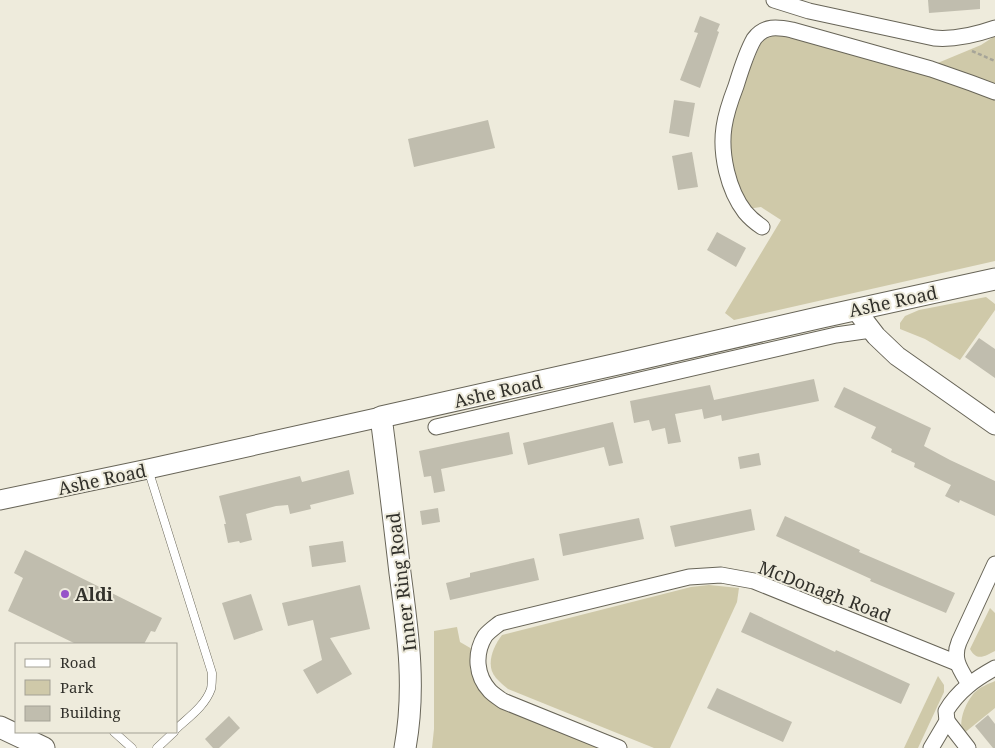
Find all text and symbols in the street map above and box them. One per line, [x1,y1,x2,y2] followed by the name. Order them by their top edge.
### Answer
[847,280,939,322] street label: Ashe Road
[451,369,545,413] street label: Ashe Road
[56,458,148,500] street label: Ashe Road
[381,511,421,653] street label: Inner Ring Road
[755,555,895,627] street label: McDonagh Road
[75,582,114,606] place label: Aldi
[59,588,71,600] marker: Aldi
[15,643,178,733] legend
[60,652,96,672] text: Road
[60,677,94,697] text: Park
[60,702,121,722] text: Building

